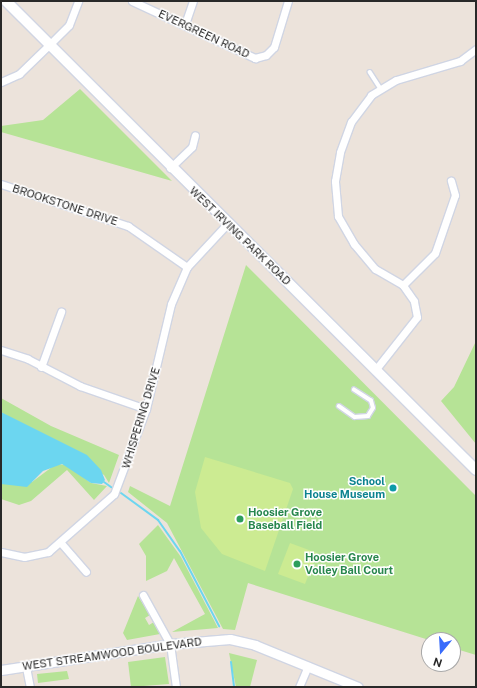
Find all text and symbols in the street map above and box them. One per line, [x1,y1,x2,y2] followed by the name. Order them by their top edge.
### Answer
[156,7,252,61] street label: EVERGREEN ROAD
[11,182,119,228] street label: BROOKSTONE DRIVE
[187,184,293,288] street label: WEST IRVING PARK ROAD
[119,366,163,470] street label: WHISPERING DRIVE
[304,475,385,501] place label: School House Museum
[388,483,398,493] marker: School House Museum
[248,506,322,532] place label: Hoosier Grove Baseball Field
[235,514,245,524] marker: Hoosier Grove Baseball Field
[305,551,393,577] place label: Hoosier Grove Volley Ball Court
[292,559,302,569] marker: Hoosier Grove Volley Ball Court
[421,632,461,672] north arrow
[21,635,203,673] street label: WEST STREAMWOOD BOULEVARD
[432,655,444,670] text: N

